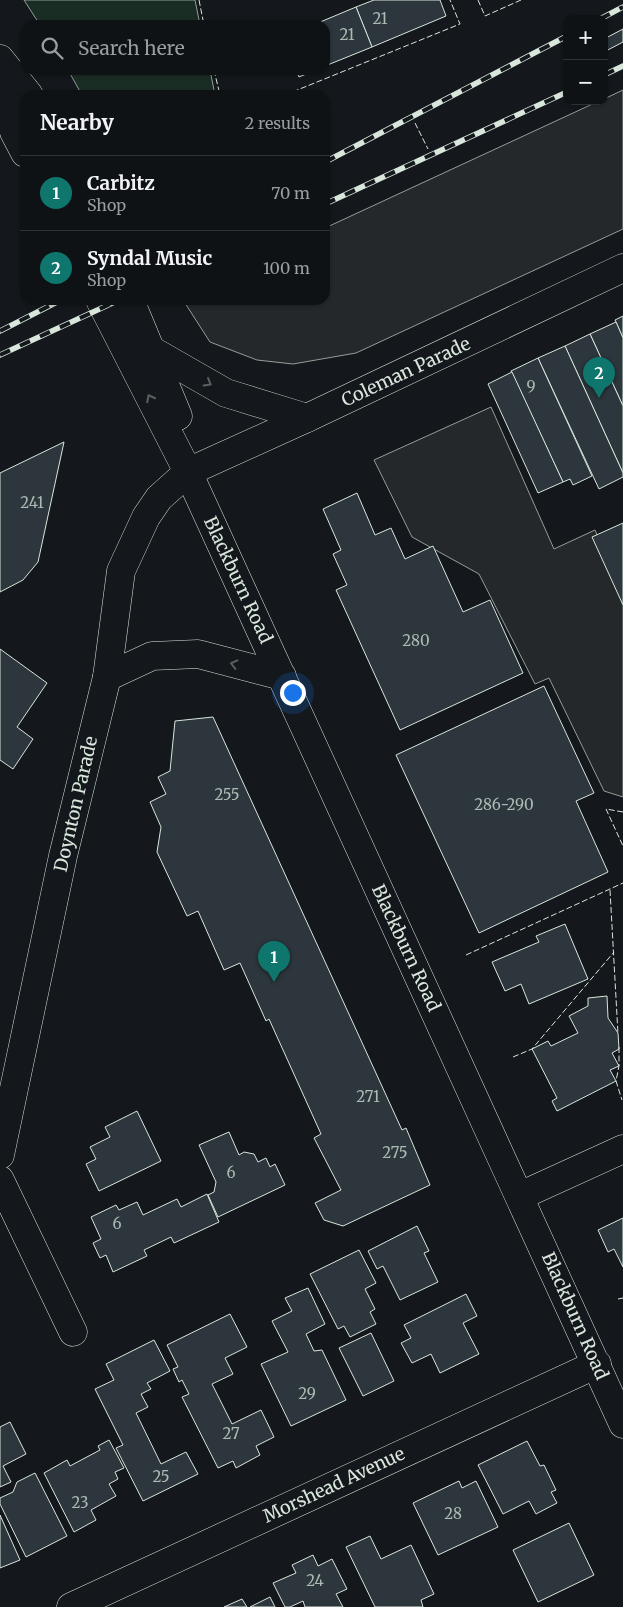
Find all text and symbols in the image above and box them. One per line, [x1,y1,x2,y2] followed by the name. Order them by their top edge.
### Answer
[372,9,388,28] house number: 21
[563,15,608,105] map controls
[563,15,608,60] button: +
[20,20,330,75] search box
[339,25,355,44] house number: 21
[38,34,66,62] icon: search
[78,36,185,60] text: Search here
[563,60,608,105] button: −
[40,109,114,136] text: Nearby
[245,113,310,133] text: 2 results
[87,171,155,195] text: Carbitz
[52,183,60,203] text: 1
[271,183,310,203] text: 70 m
[87,195,126,215] text: Shop
[87,246,212,270] text: Syndal Music
[51,258,61,278] text: 2
[263,258,310,278] text: 100 m
[87,270,126,290] text: Shop
[338,332,474,411] street label: Coleman Parade
[583,357,615,398] pin: 2
[203,376,212,386] one-way arrow
[526,377,536,396] house number: 9
[146,394,156,403] one-way arrow
[20,493,44,512] house number: 241
[199,513,278,647] street label: Blackburn Road
[402,631,430,650] house number: 280
[231,659,239,669] one-way arrow
[280,680,306,706] your location
[49,734,102,874] street label: Doynton Parade
[214,785,240,804] house number: 255
[474,795,534,814] house number: 286-290
[367,881,446,1015] street label: Blackburn Road
[258,941,290,982] pin: 1
[356,1087,380,1106] house number: 271
[382,1143,408,1162] house number: 275
[226,1163,236,1182] house number: 6
[112,1214,122,1233] house number: 6
[537,1248,614,1383] street label: Blackburn Road
[298,1384,316,1403] house number: 29
[223,1424,240,1443] house number: 27
[259,1442,408,1527] street label: Morshead Avenue
[152,1467,170,1486] house number: 25
[72,1493,88,1512] house number: 23
[444,1504,462,1523] house number: 28
[306,1571,324,1590] house number: 24

